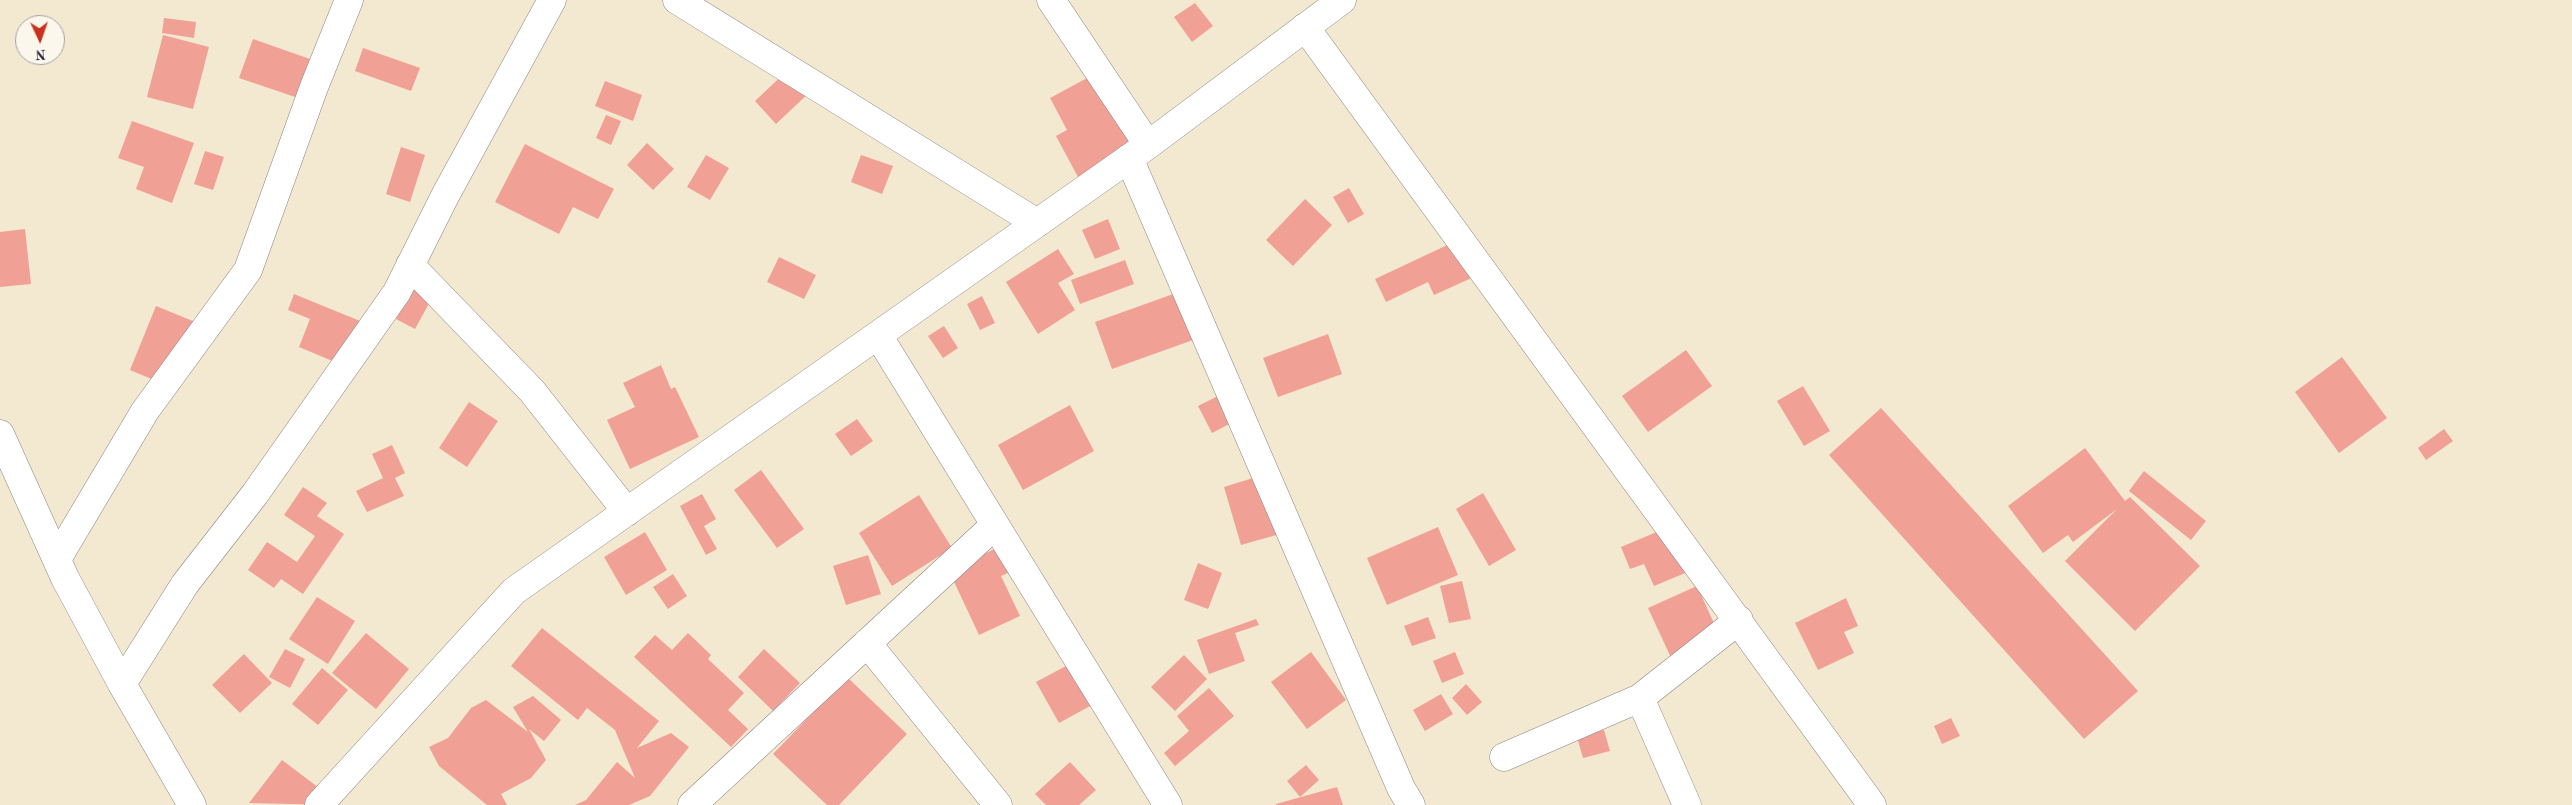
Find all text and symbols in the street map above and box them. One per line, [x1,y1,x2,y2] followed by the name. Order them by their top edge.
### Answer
[15,15,65,65] north arrow
[35,47,46,61] text: N

